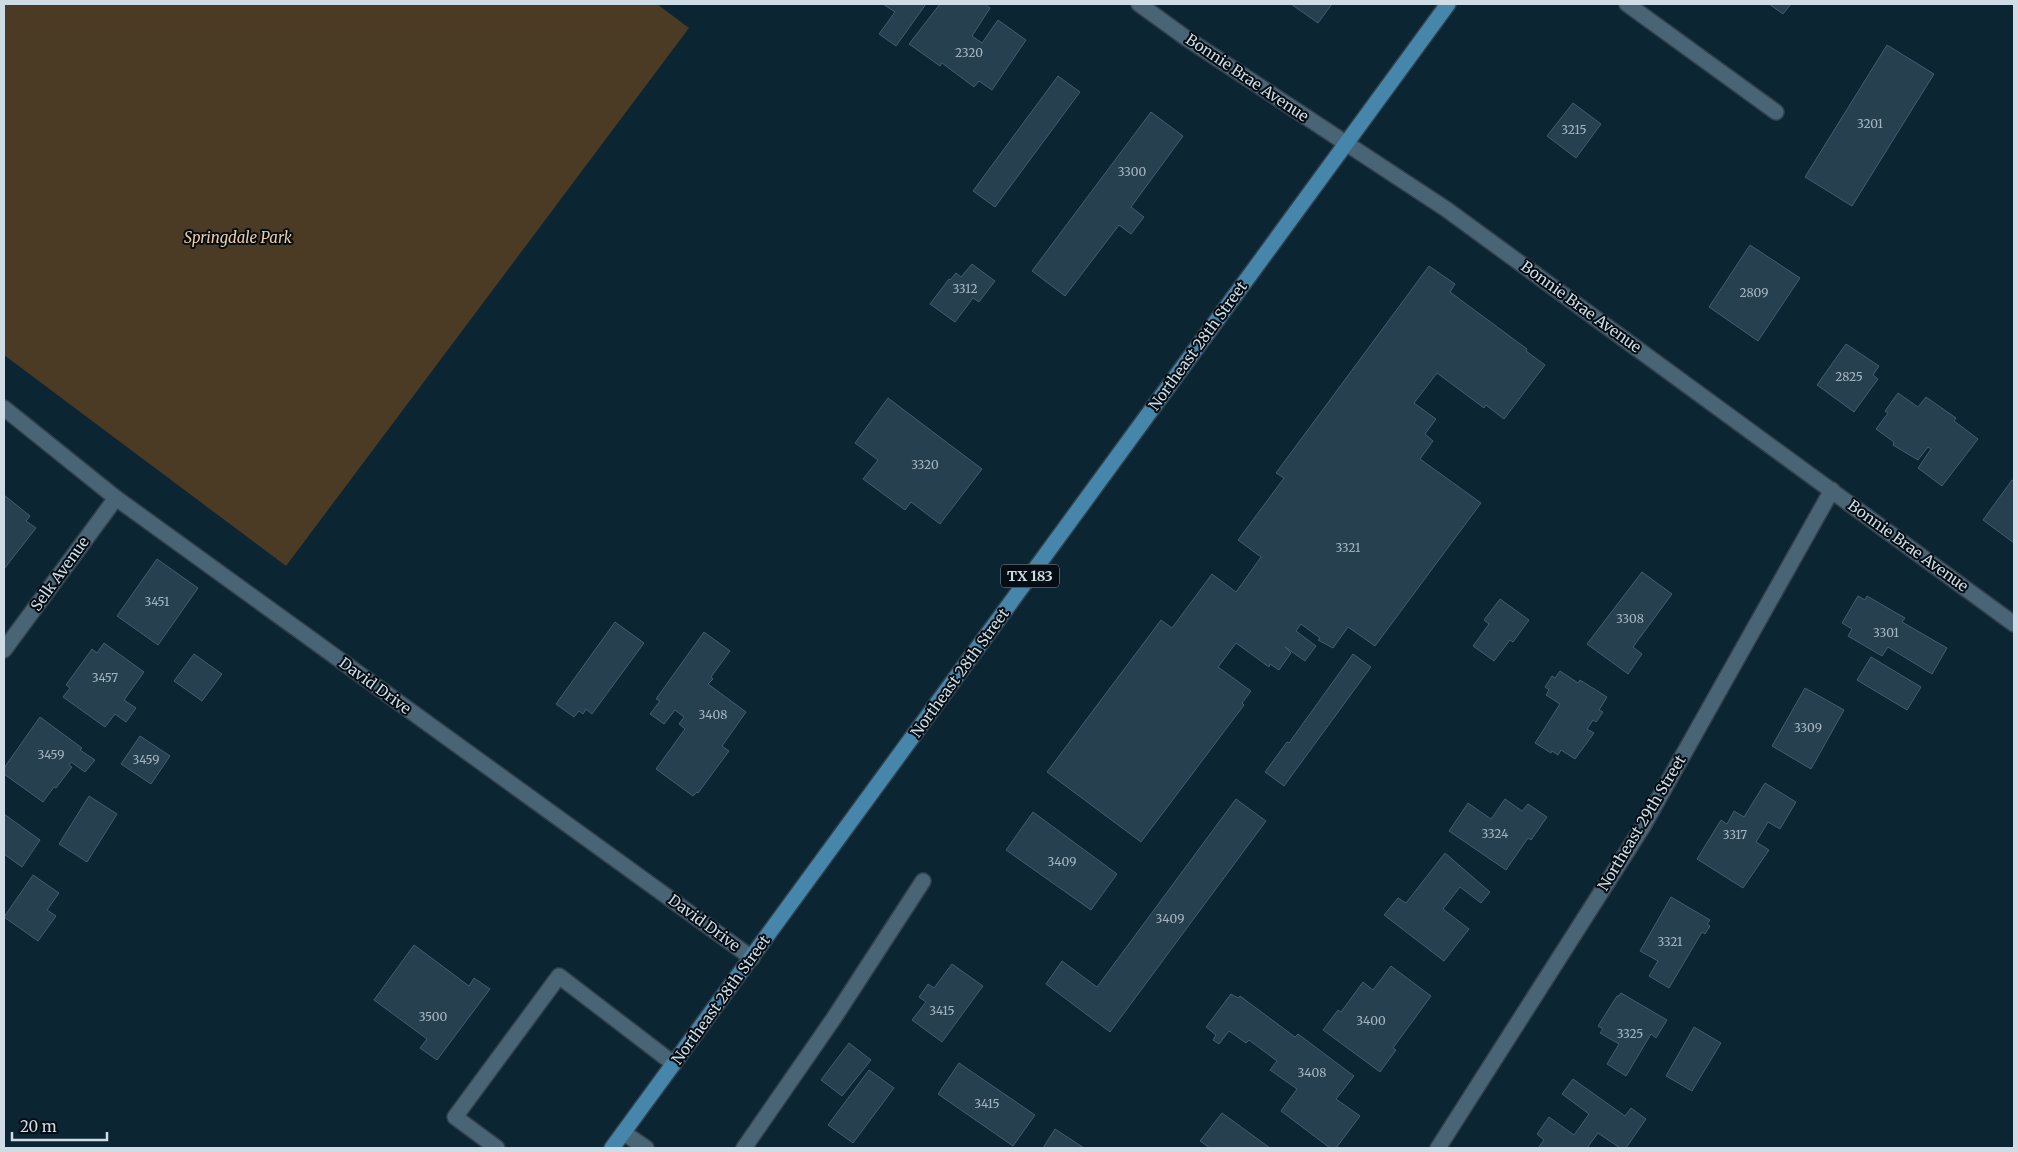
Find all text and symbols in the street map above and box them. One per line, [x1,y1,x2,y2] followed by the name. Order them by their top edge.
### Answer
[1182,29,1312,126] street label: Bonnie Brae Avenue
[955,45,983,60] house number: 2320
[1857,116,1884,131] house number: 3201
[1561,122,1587,137] house number: 3215
[1118,164,1147,179] house number: 3300
[184,228,293,247] park label: Springdale Park
[1517,257,1645,357] street label: Bonnie Brae Avenue
[1144,277,1251,414] street label: Northeast 28th Street
[952,281,978,296] house number: 3312
[1739,285,1769,300] house number: 2809
[1835,369,1863,384] house number: 2825
[911,457,939,472] house number: 3320
[1844,496,1972,596] street label: Bonnie Brae Avenue
[26,533,93,615] street label: Selk Avenue
[1336,540,1361,555] house number: 3321
[1001,564,1059,588] road number: TX 183
[145,594,170,609] house number: 3451
[906,604,1013,741] street label: Northeast 28th Street
[1616,611,1644,626] house number: 3308
[1873,625,1899,640] house number: 3301
[336,653,415,718] street label: David Drive
[92,670,118,685] house number: 3457
[699,707,727,722] house number: 3408
[1794,720,1822,735] house number: 3309
[38,747,64,762] house number: 3459
[1594,751,1690,894] street label: Northeast 29th Street
[133,752,159,767] house number: 3459
[1482,826,1509,841] house number: 3324
[1723,827,1747,842] house number: 3317
[1048,854,1076,869] house number: 3409
[665,890,744,955] street label: David Drive
[1156,911,1184,926] house number: 3409
[667,931,774,1068] street label: Northeast 28th Street
[1658,934,1683,949] house number: 3321
[929,1003,955,1018] house number: 3415
[419,1009,448,1024] house number: 3500
[1356,1013,1386,1028] house number: 3400
[1617,1026,1643,1041] house number: 3325
[1298,1065,1326,1080] house number: 3408
[974,1096,1000,1111] house number: 3415
[12,1110,108,1142] scale bar
[20,1117,57,1136] text: 20 m

